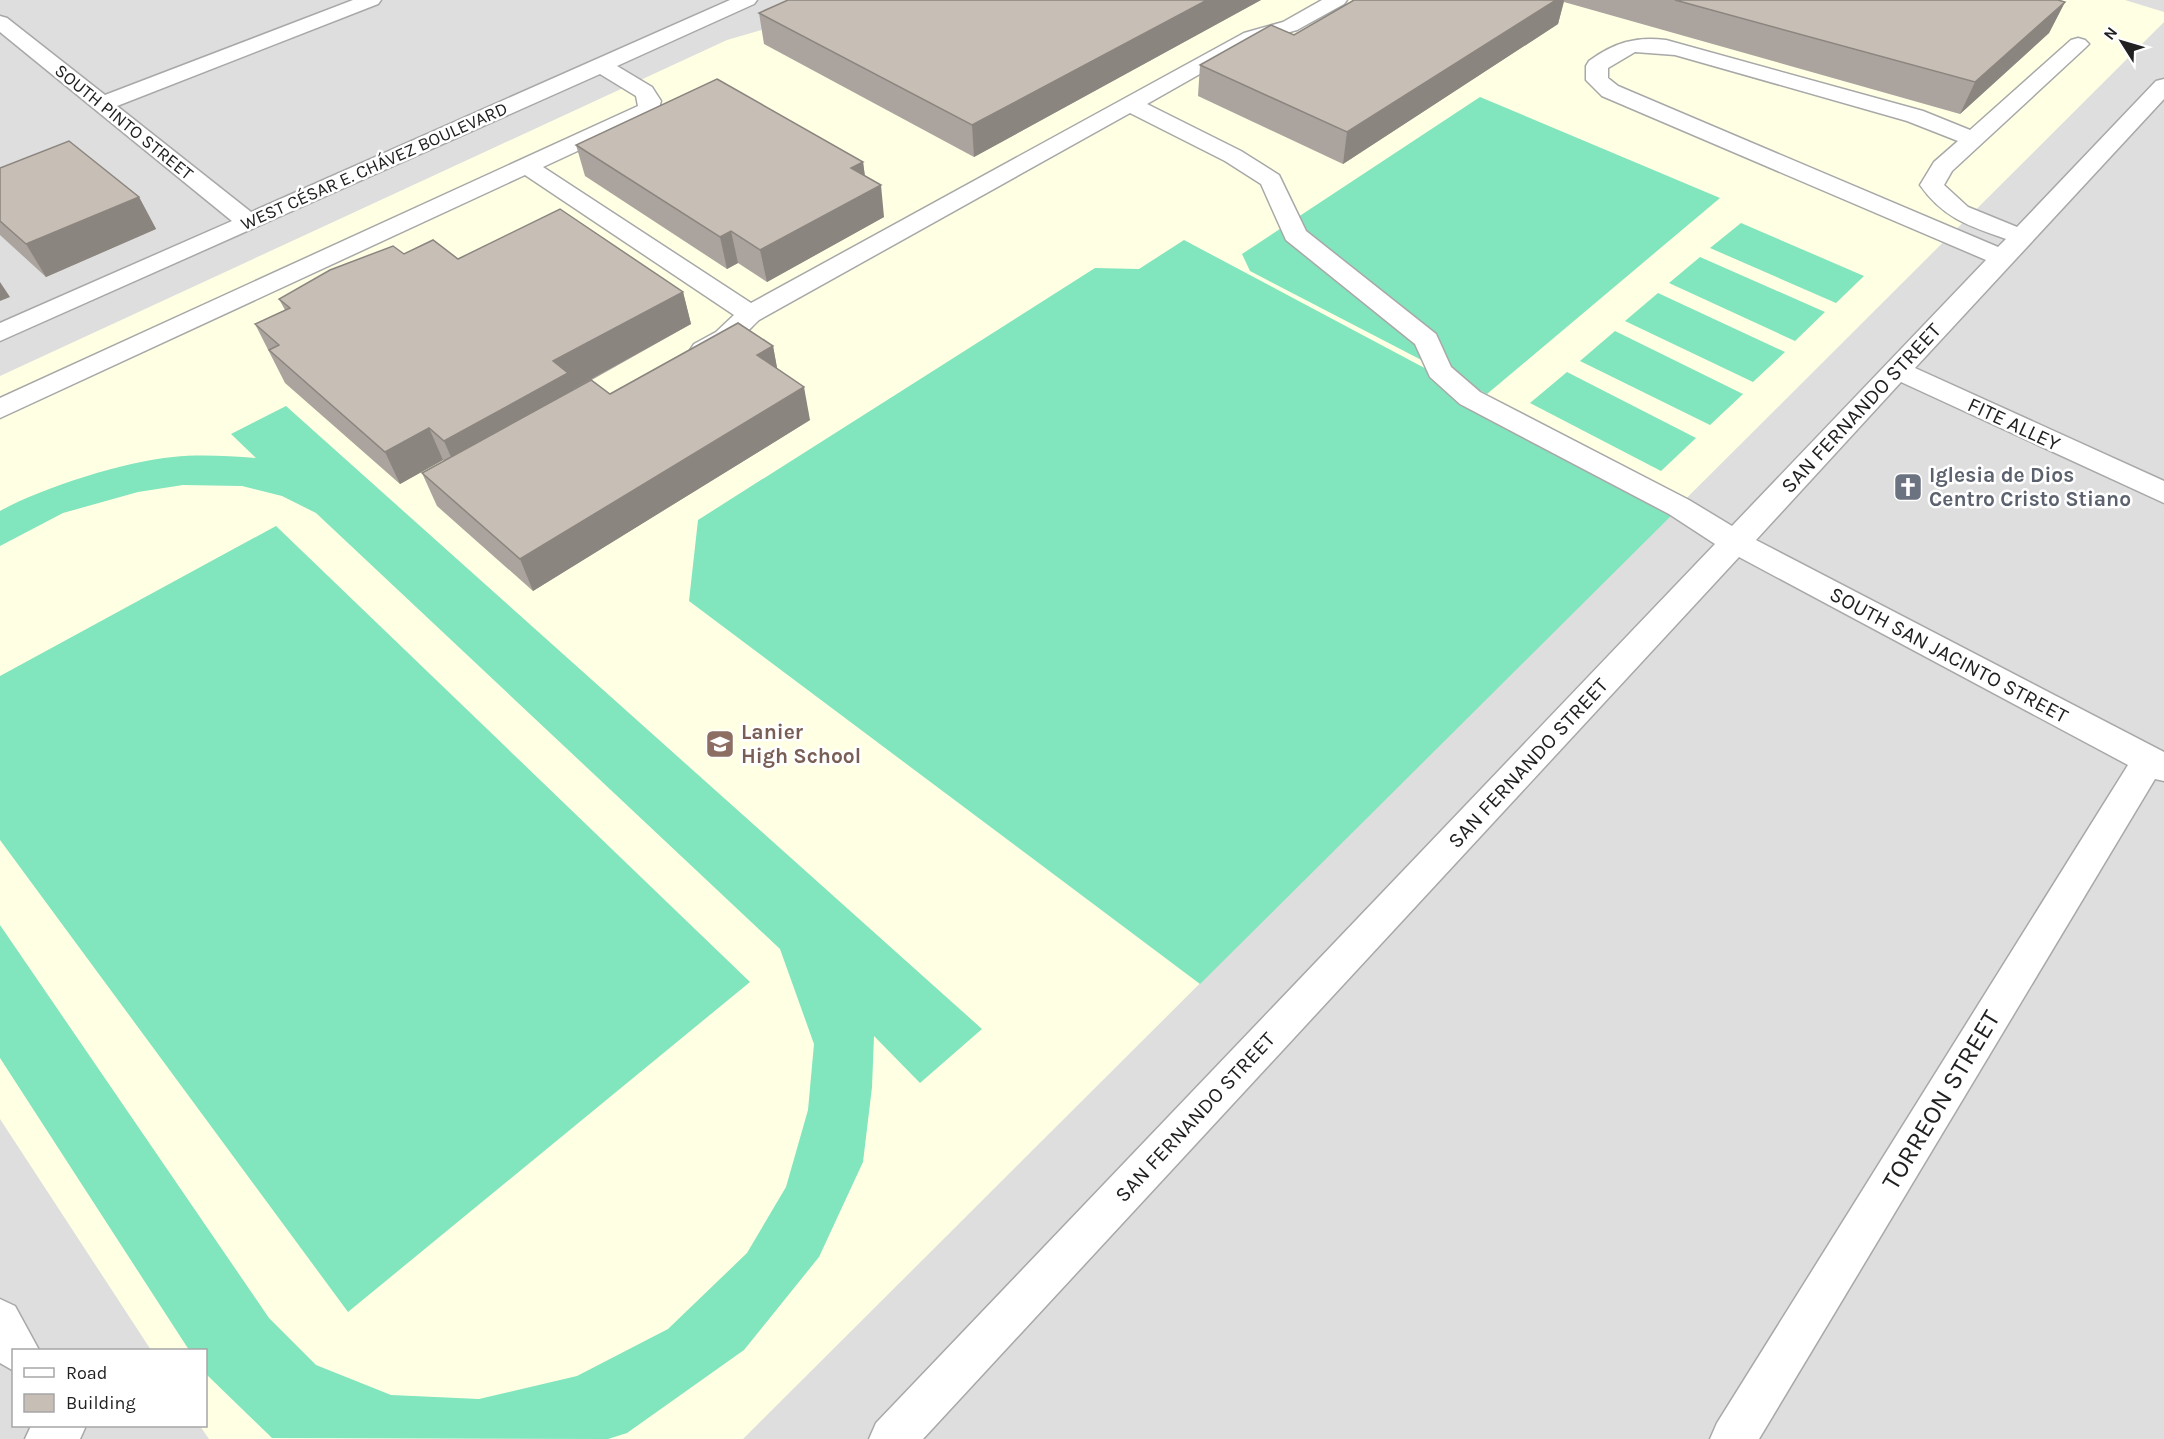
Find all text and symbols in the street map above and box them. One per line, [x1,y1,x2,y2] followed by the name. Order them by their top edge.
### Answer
[2092,12,2152,72] north arrow
[2099,23,2121,44] text: N
[50,59,198,185] street label: SOUTH PINTO STREET
[237,96,511,235] street label: WEST CÉSAR E. CHÁVEZ BOULEVARD
[1776,318,1946,498] street label: SAN FERNANDO STREET
[1964,392,2064,456] street label: FITE ALLEY
[1929,463,2131,511] place label: Iglesia de Dios Centro Cristo Stiano
[1892,471,1924,503] church icon: Iglesia de Dios Centro Cristo Stiano
[1826,582,2073,728] street label: SOUTH SAN JACINTO STREET
[1443,673,1613,853] street label: SAN FERNANDO STREET
[741,720,861,768] place label: Lanier High School
[704,728,736,760] school or university icon: Lanier High School
[1875,1005,2007,1195] street label: TORREON STREET
[1110,1027,1280,1207] street label: SAN FERNANDO STREET
[12,1349,207,1427] legend
[66,1362,107,1384] text: Road
[66,1392,136,1414] text: Building

